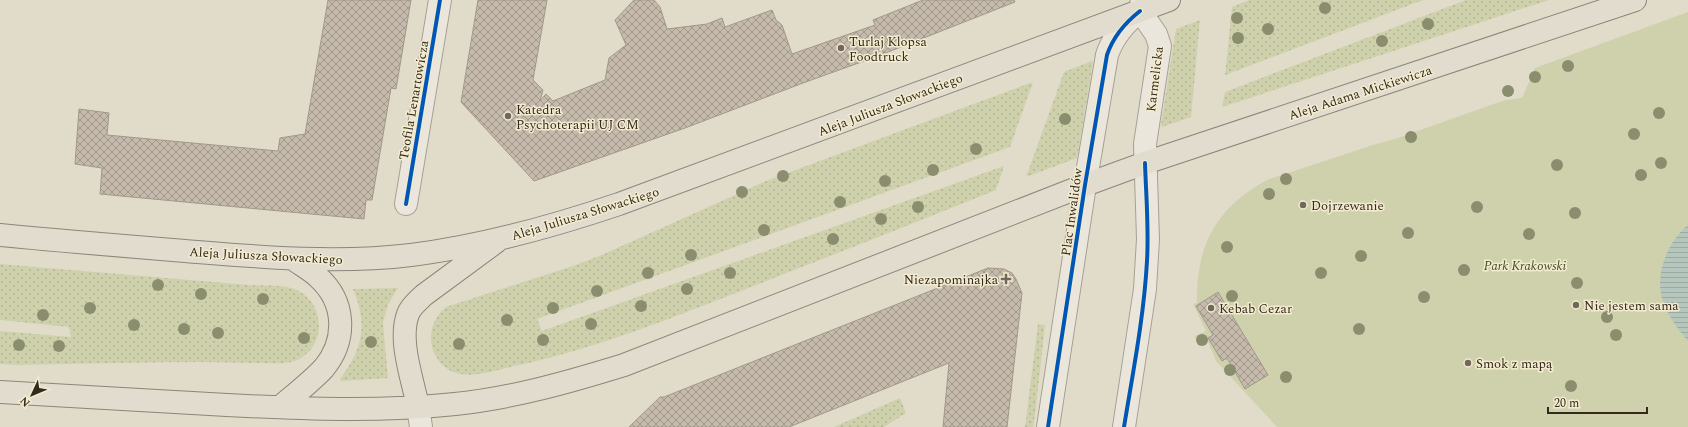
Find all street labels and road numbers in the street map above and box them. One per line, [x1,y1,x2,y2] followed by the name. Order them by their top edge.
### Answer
[394,38,434,162] street label: Teofila Lenartowicza
[1141,45,1169,113] street label: Karmelicka
[1286,60,1435,126] street label: Aleja Adama Mickiewicza
[815,68,966,142] street label: Aleja Juliusza Słowackiego
[1056,166,1088,257] street label: Plac Inwalidów
[509,182,662,246] street label: Aleja Juliusza Słowackiego
[189,242,343,270] street label: Aleja Juliusza Słowackiego

